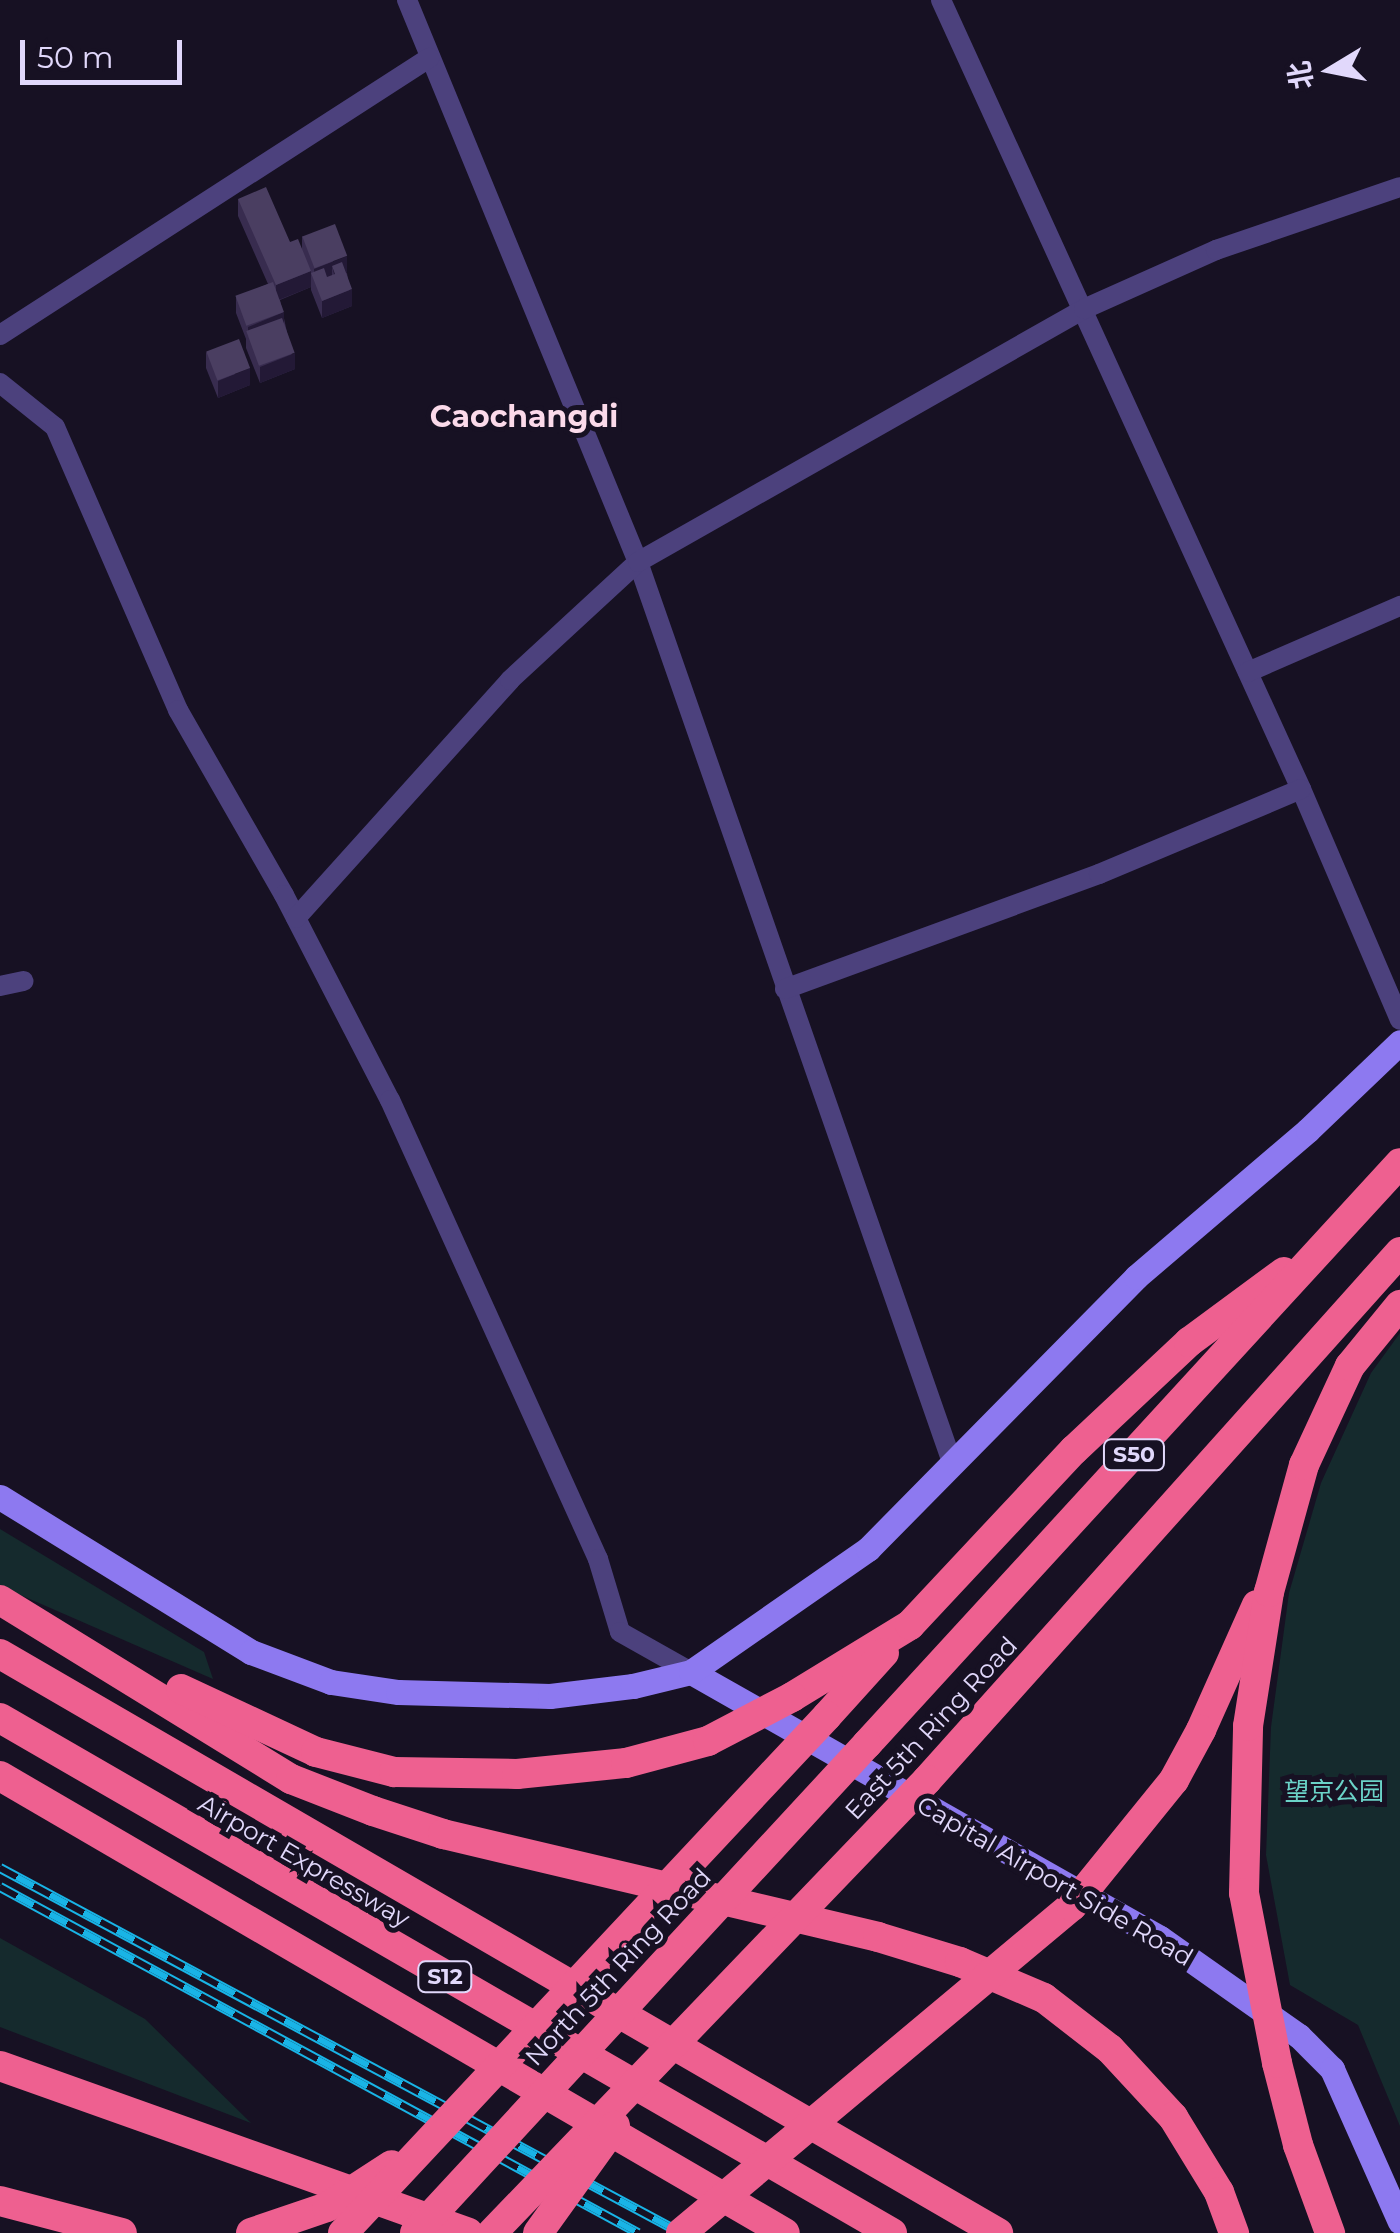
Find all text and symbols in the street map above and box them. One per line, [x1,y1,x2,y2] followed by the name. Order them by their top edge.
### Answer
[25,20,188,82] scale bar
[1280,20,1380,120] north arrow
[37,39,114,76] text: 50 m
[1281,58,1320,92] text: 北
[430,399,618,435] district label: Caochangdi
[1102,1438,1166,1472] road number: S50
[839,1630,1023,1826] street label: East 5th Ring Road
[1284,1776,1384,1806] park label: 望京公园
[193,1788,415,1934] street label: Airport Expressway
[912,1790,1198,1972] street label: Capital Airport Side Road
[519,1862,717,2072] street label: North 5th Ring Road
[415,1960,475,1994] road number: S12

